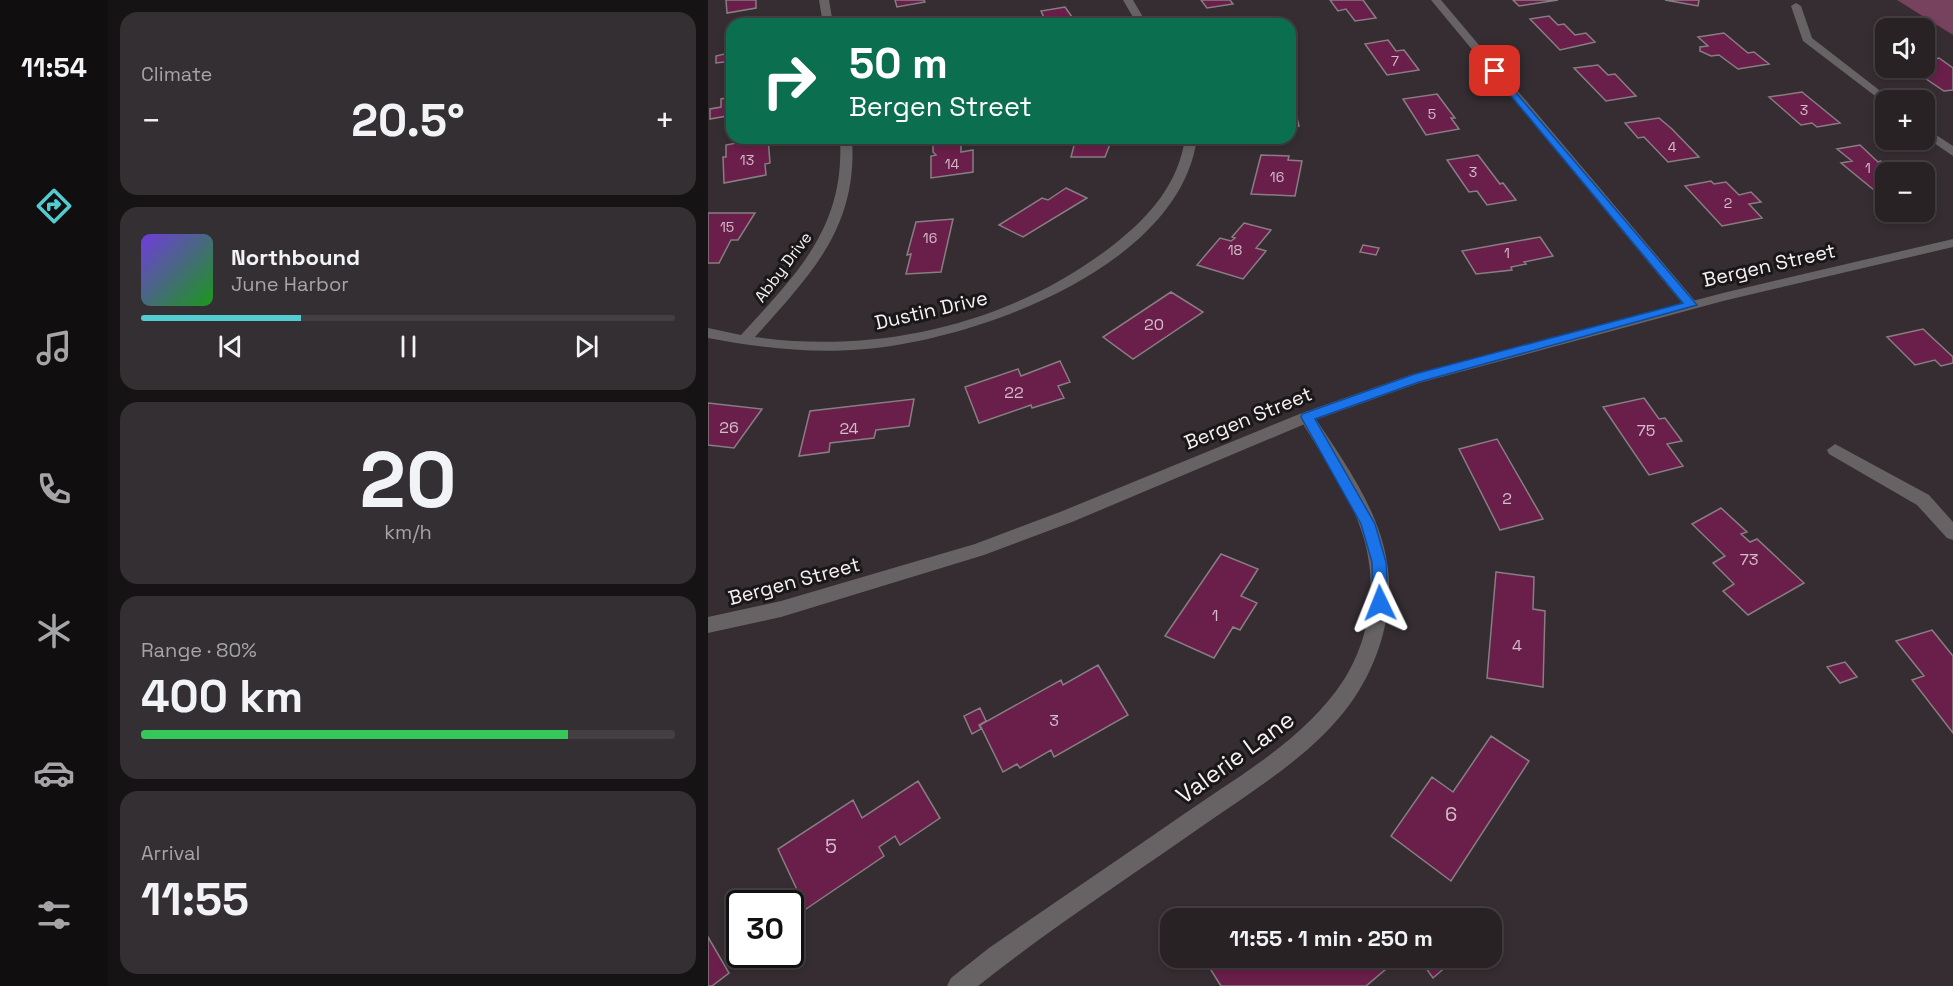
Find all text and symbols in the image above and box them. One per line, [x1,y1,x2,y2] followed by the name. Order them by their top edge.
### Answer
[1875,18,1935,222] map controls
[1875,18,1935,78] button: sound
[849,37,948,90] text: 50 m
[750,42,828,120] icon: right
[1469,45,1520,96] pin
[21,50,87,85] text: 11:54
[1391,52,1399,70] house number: 7
[1478,54,1511,87] icon: arrive
[141,61,212,87] text: Climate
[849,89,1032,124] text: Bergen Street
[1875,90,1935,150] button: +
[351,92,465,149] text: 20.5°
[141,100,161,142] text: −
[655,100,675,142] text: +
[1800,101,1808,119] house number: 3
[1428,105,1436,123] house number: 5
[1668,138,1677,156] house number: 4
[740,151,754,169] house number: 13
[945,155,960,173] house number: 14
[1865,159,1871,177] house number: 1
[1875,162,1935,222] button: −
[1469,163,1477,181] house number: 3
[1270,168,1284,186] house number: 16
[33,185,75,227] icon: directions
[1724,194,1732,212] house number: 2
[720,218,734,236] house number: 15
[750,228,816,306] street label: Abby Drive
[923,229,937,247] house number: 16
[1700,237,1838,293] street label: Bergen Street
[1228,241,1243,259] house number: 18
[231,243,360,271] text: Northbound
[1504,244,1510,262] house number: 1
[231,271,349,297] text: June Harbor
[872,284,990,336] street label: Dustin Drive
[1144,314,1164,335] house number: 20
[33,327,75,369] icon: music
[214,330,247,363] icon: previous
[392,330,425,363] icon: pause
[570,330,603,363] icon: next
[1180,381,1316,455] street label: Bergen Street
[1004,382,1024,403] house number: 22
[719,417,739,438] house number: 26
[839,418,859,439] house number: 24
[1637,420,1655,441] house number: 75
[360,430,456,530] text: 20
[33,468,75,510] icon: phone
[1502,488,1512,509] house number: 2
[384,519,432,545] text: km/h
[1740,549,1758,570] house number: 73
[725,551,863,611] street label: Bergen Street
[1348,571,1412,635] position arrow
[1212,605,1218,626] house number: 1
[33,610,75,652] icon: climate
[1512,635,1522,656] house number: 4
[141,637,257,663] text: Range · 80%
[141,668,303,725] text: 400 km
[1170,704,1300,810] street label: Valerie Lane
[1049,710,1059,731] house number: 3
[33,752,75,794] icon: car
[1445,801,1457,827] house number: 6
[825,833,837,859] house number: 5
[141,840,200,866] text: Arrival
[141,871,249,928] text: 11:55
[726,890,804,968] speed limit sign: 30
[33,894,75,936] icon: filters
[1229,924,1433,952] text: 11:55 · 1 min · 250 m

